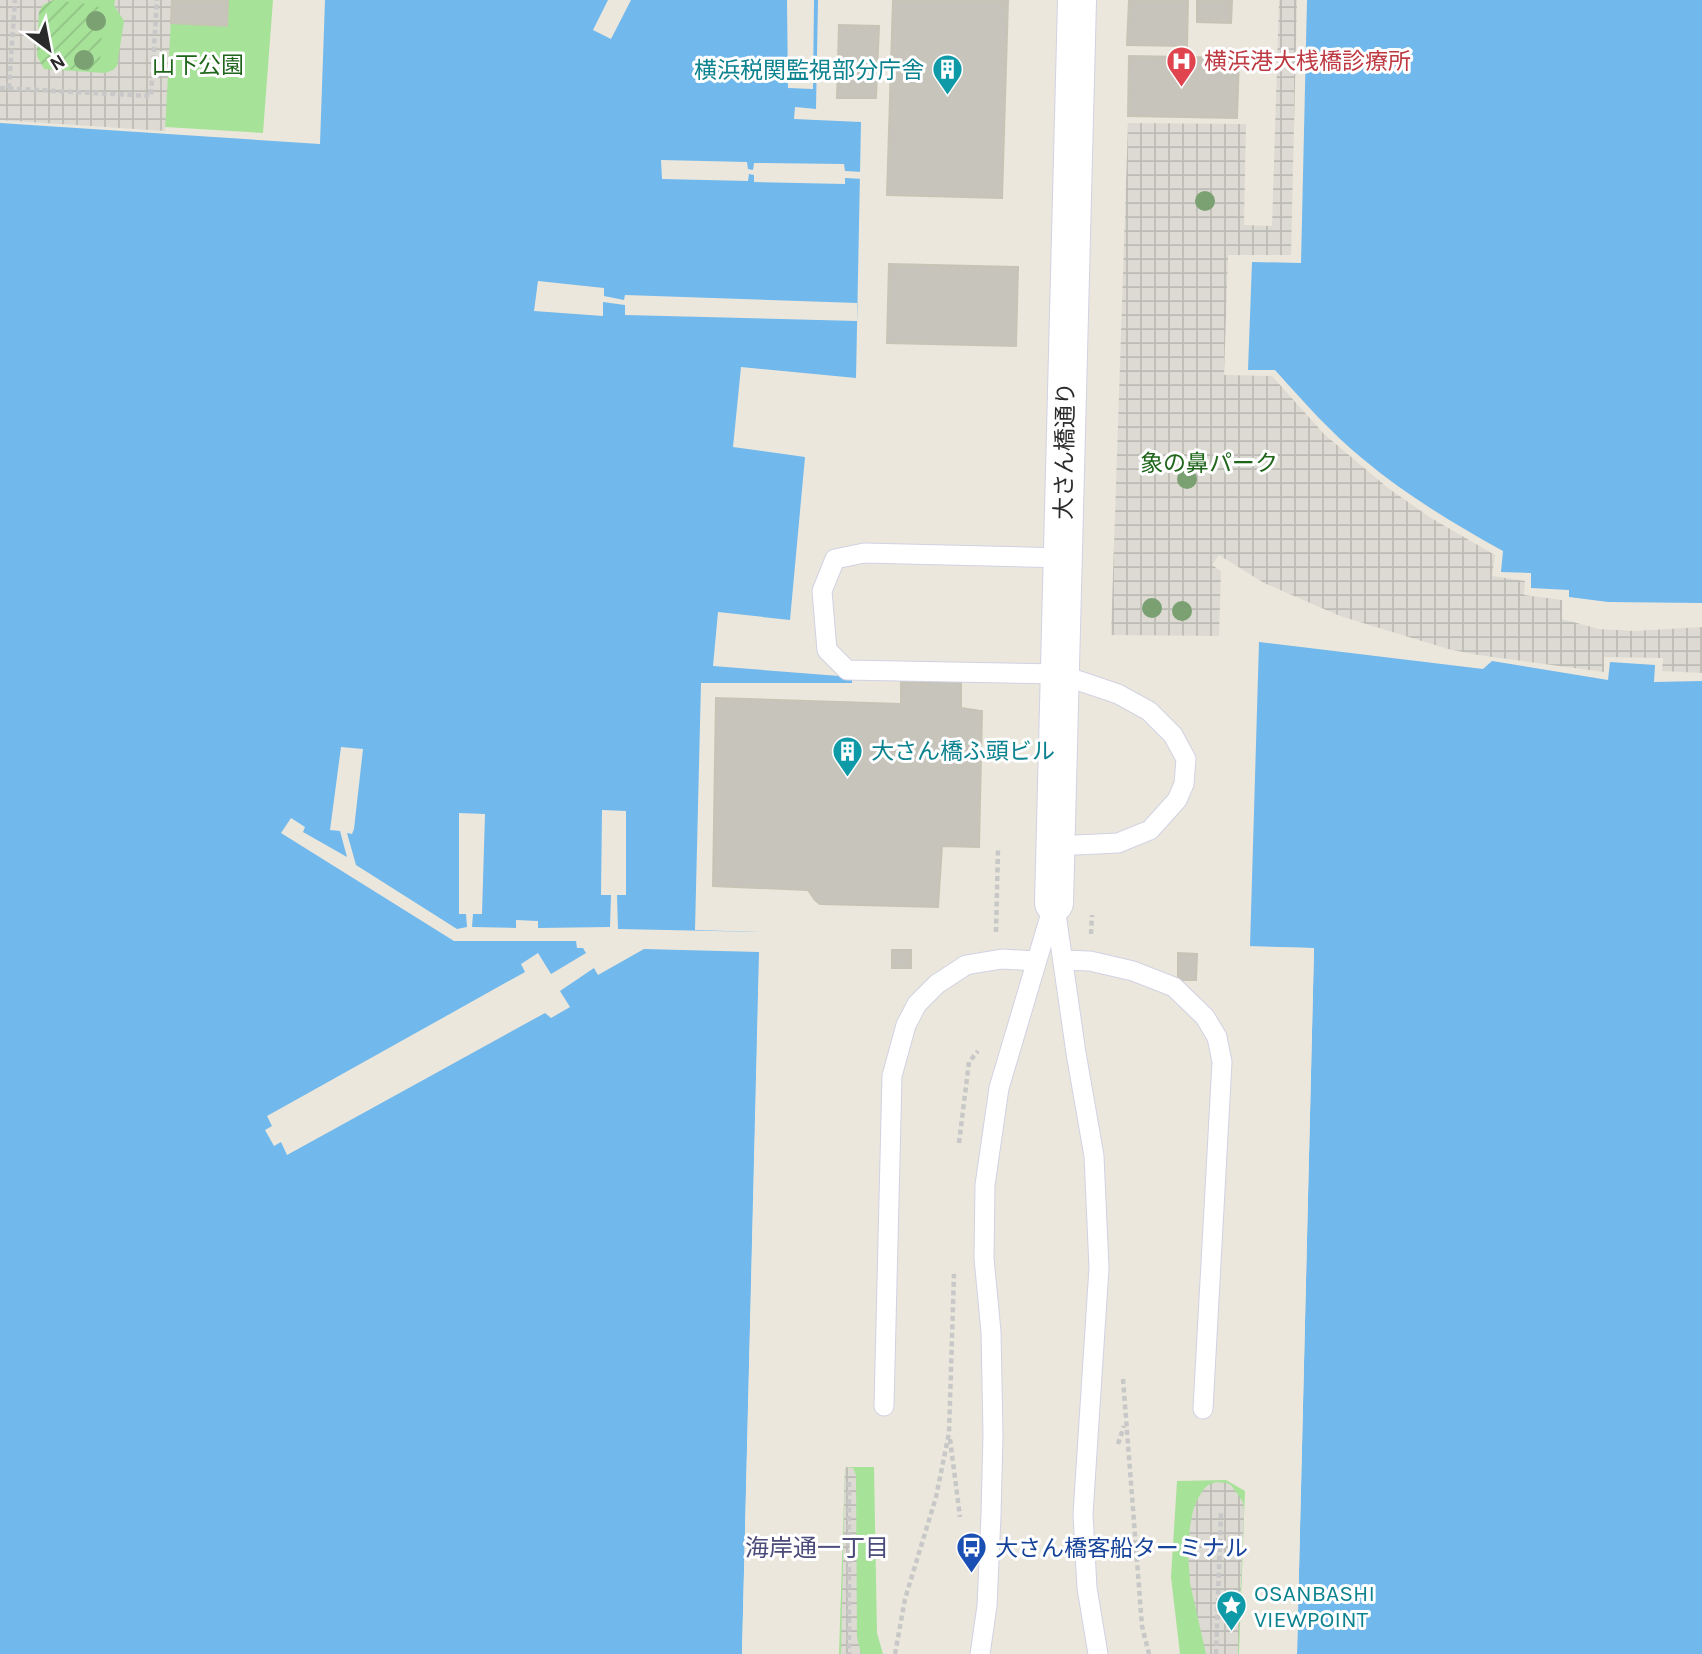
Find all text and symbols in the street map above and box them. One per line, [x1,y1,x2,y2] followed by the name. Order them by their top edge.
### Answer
[14,14,84,84] north arrow
[1164,44,1198,88] hospital icon: 横浜港大桟橋診療所
[1204,48,1411,75] place label: 横浜港大桟橋診療所
[46,50,69,76] text: N
[152,52,244,79] park label: 山下公園
[930,53,964,97] building icon: 横浜税関監視部分庁舎
[694,57,924,84] place label: 横浜税関監視部分庁舎
[1050,382,1080,520] street label: 大さん橋通り
[1140,450,1278,477] park label: 象の鼻パーク
[831,734,865,778] building icon: 大さん橋ふ頭ビル
[871,738,1055,765] place label: 大さん橋ふ頭ビル
[955,1531,989,1575] bus stop icon: 大さん橋客船ターミナル
[745,1534,889,1562] district label: 海岸通一丁目
[995,1535,1248,1562] place label: 大さん橋客船ターミナル
[1254,1580,1375,1633] place label: OSANBASHI VIEWPOINT
[1214,1589,1248,1633] place icon: OSANBASHI VIEWPOINT

